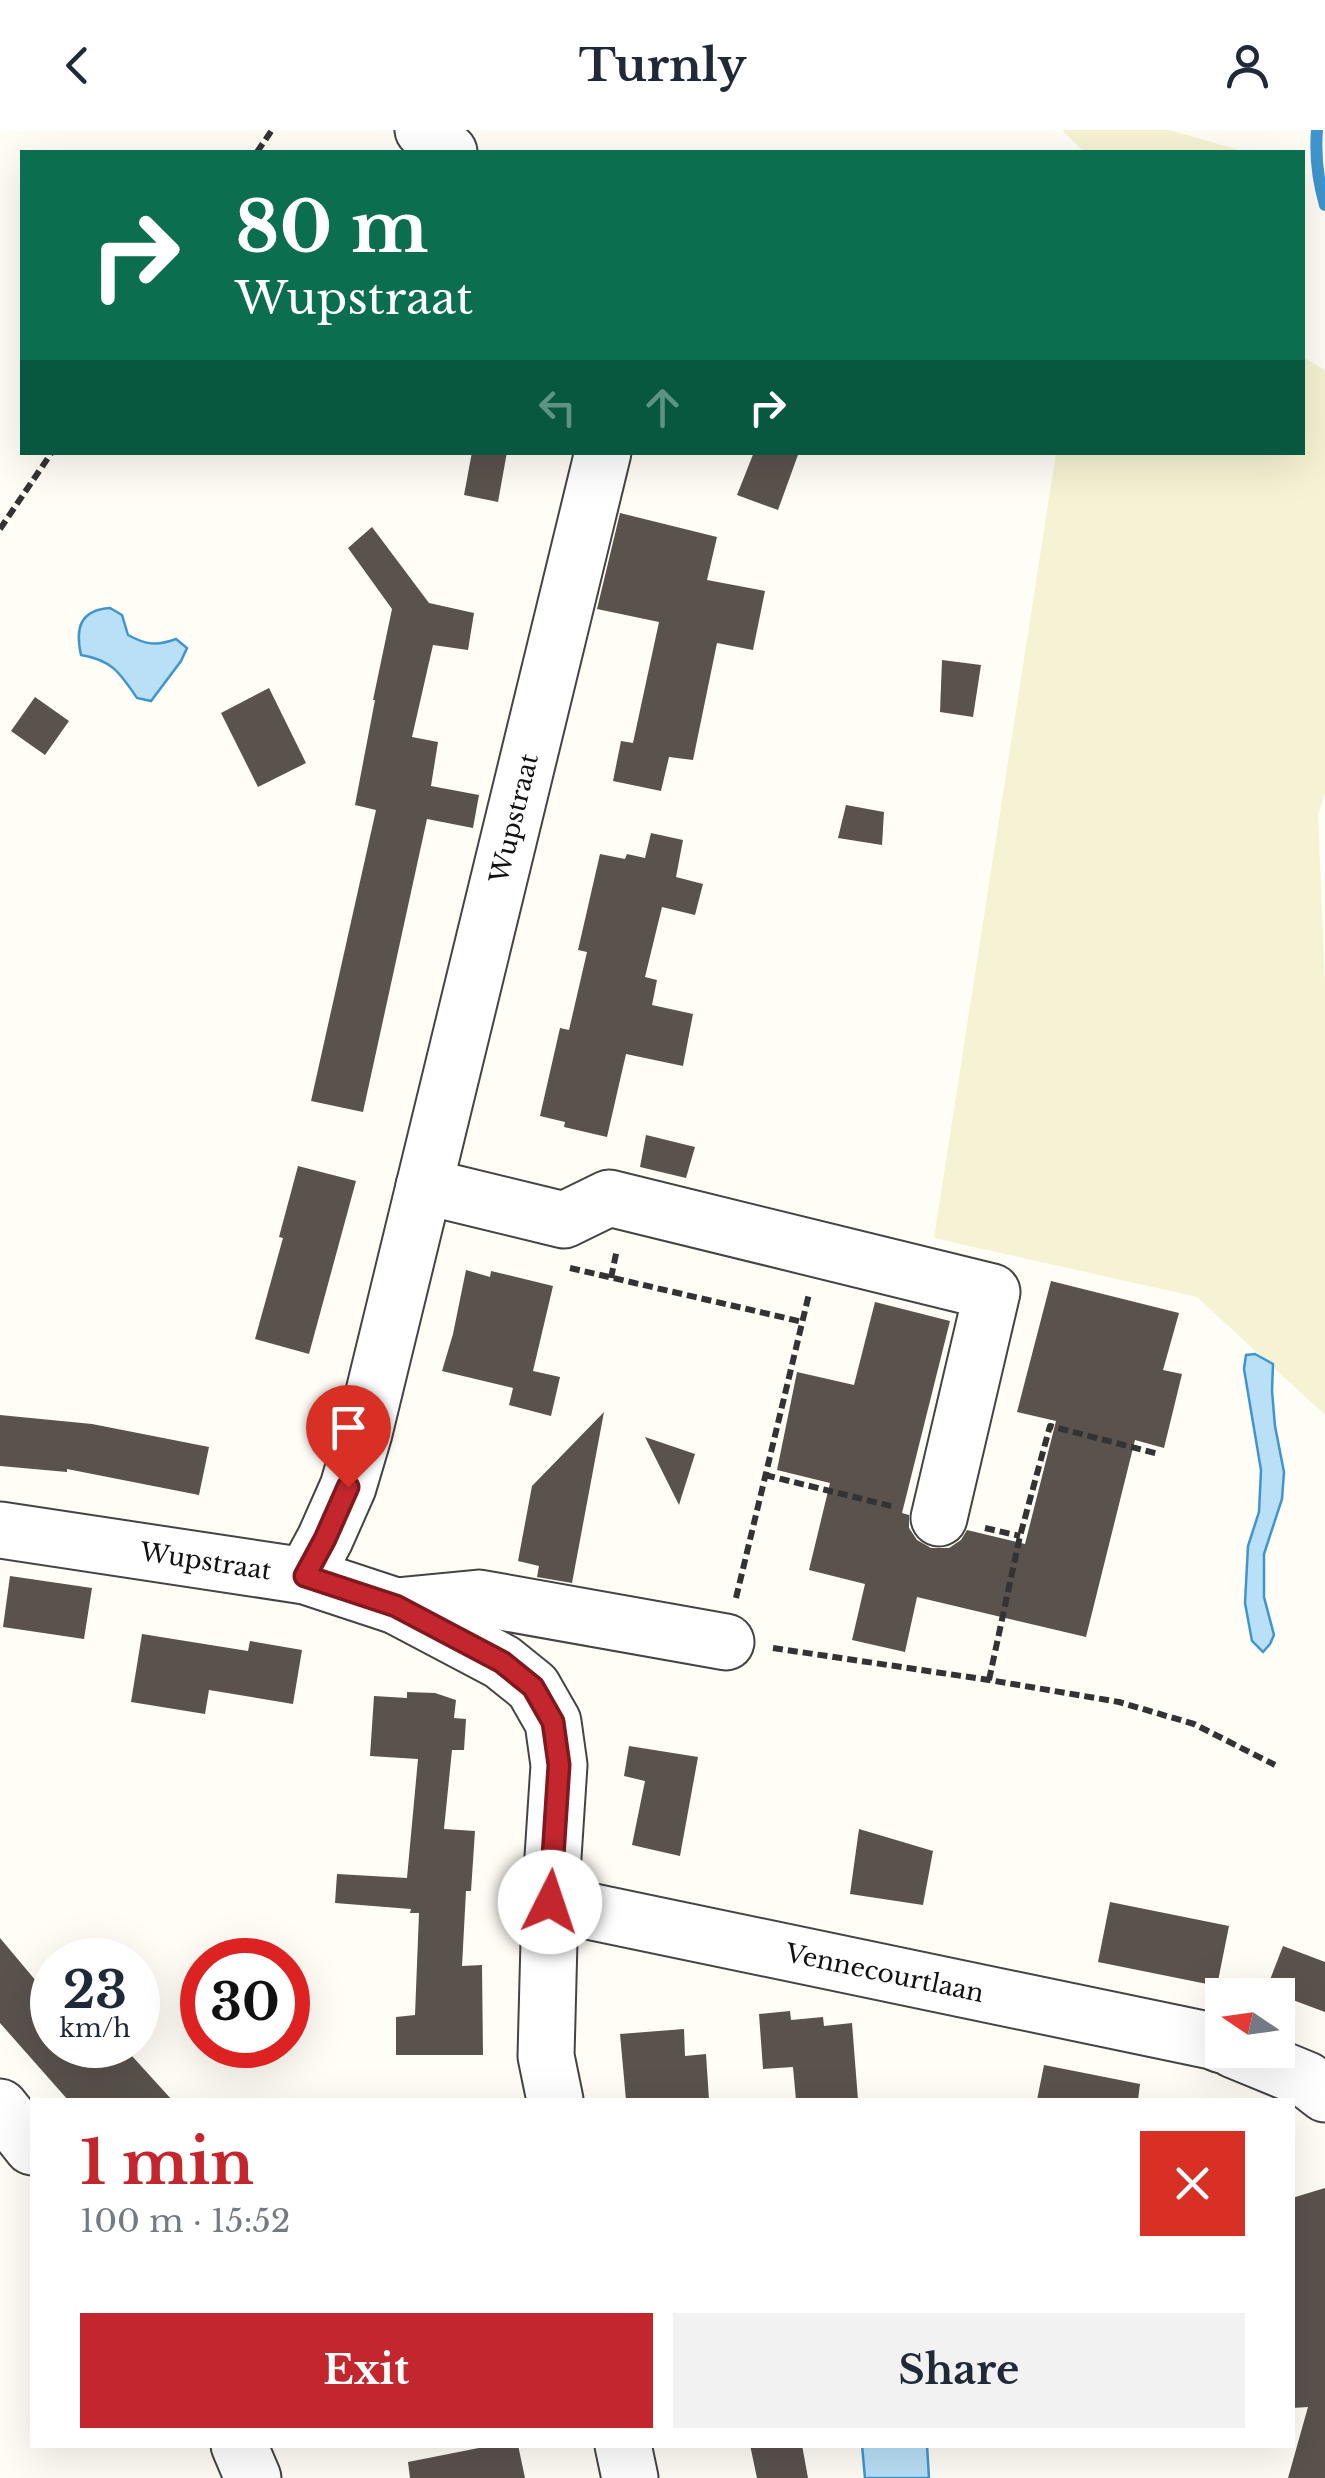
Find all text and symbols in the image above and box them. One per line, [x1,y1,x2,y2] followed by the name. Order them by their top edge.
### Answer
[579,37,746,93] text: Turnly
[50,38,105,93] icon: back
[1220,38,1275,93] icon: person
[235,184,428,271] text: 80 m
[70,190,200,320] icon: right
[235,270,473,326] text: Wupstraat
[530,380,585,435] icon: left
[635,380,690,435] icon: ahead
[740,380,795,435] icon: right
[483,750,545,887] street label: Wupstraat
[306,1385,391,1488] pin
[321,1400,376,1455] icon: arrive
[137,1536,274,1587] street label: Wupstraat
[498,1850,602,1954] position arrow
[782,1937,987,2009] street label: Vennecourtlaan
[180,1938,310,2068] speed limit sign: 30
[63,1959,127,2022] text: 23
[1205,1978,1295,2068] north arrow
[1205,1978,1295,2068] map controls
[60,2013,130,2044] text: km/h
[80,2126,254,2200] text: 1 min
[1140,2131,1245,2236] button: close
[80,2201,290,2241] text: 100 m · 15:52
[80,2313,653,2428] button: Exit
[673,2313,1245,2428] button: Share

